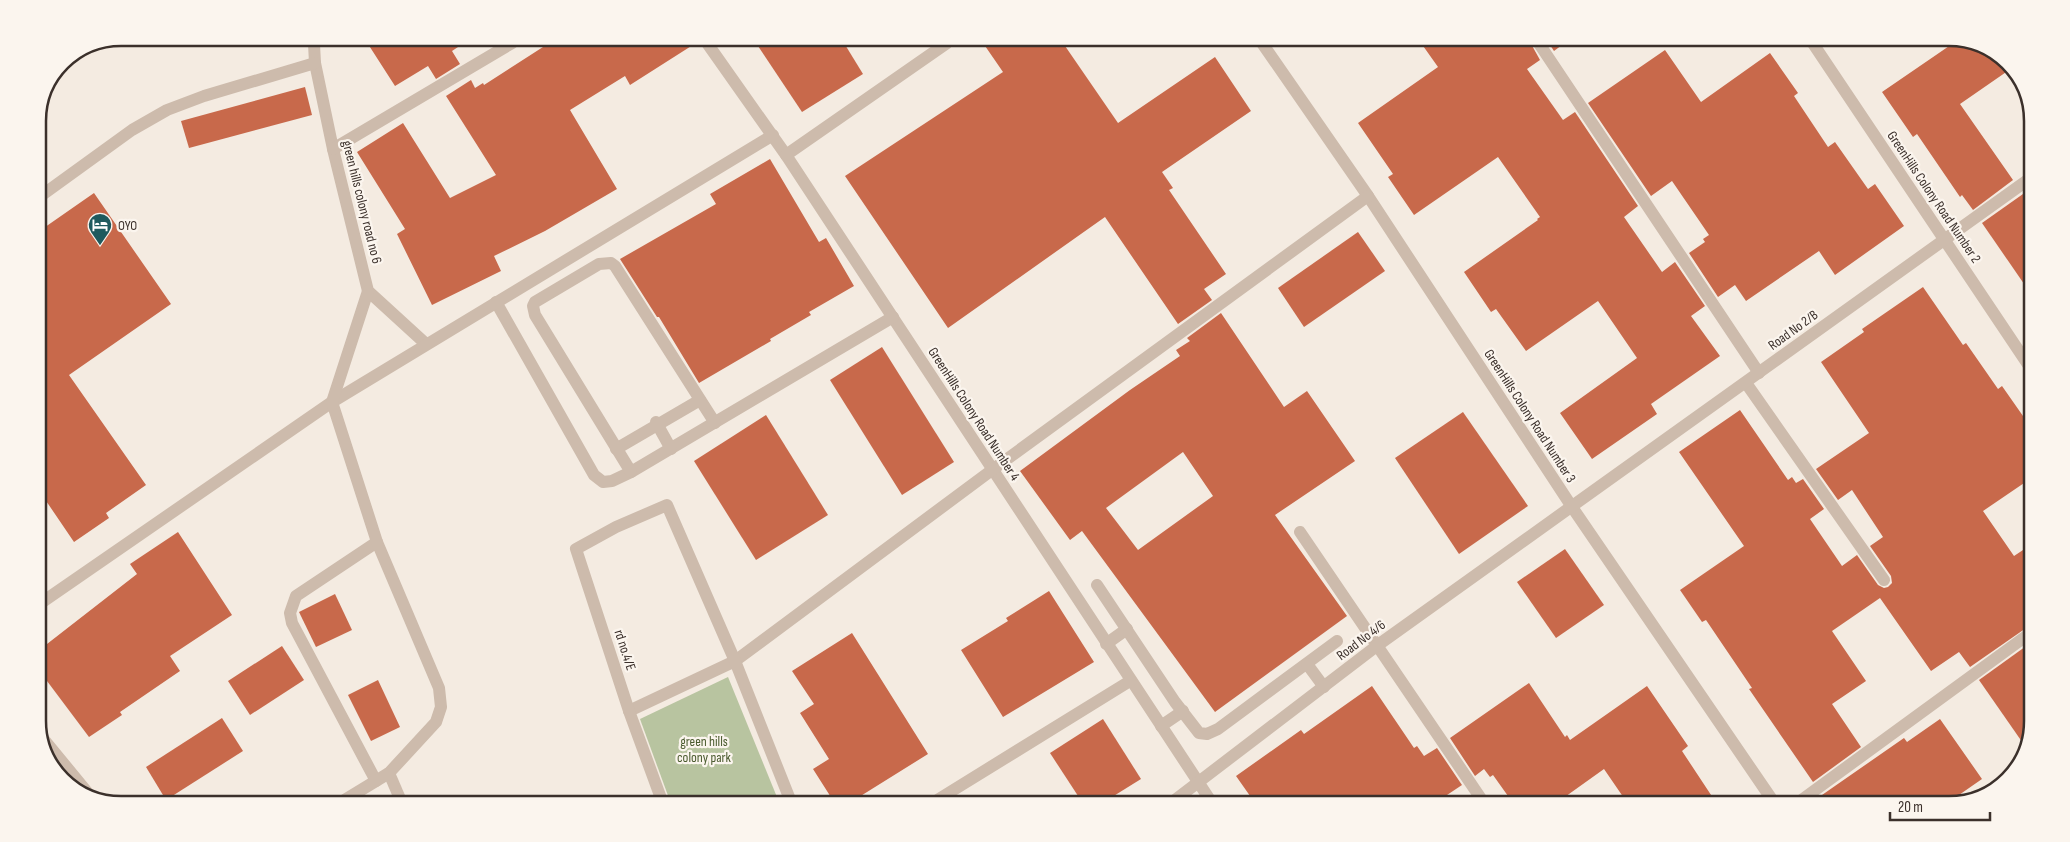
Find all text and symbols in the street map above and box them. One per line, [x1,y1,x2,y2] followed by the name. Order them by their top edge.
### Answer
[1883,128,1985,266] street label: GreenHills Colony Road Number 2
[338,139,386,265] street label: green hills colony road no 6
[87,212,113,246] hotel icon: OYO
[118,217,137,234] place label: OYO
[1765,306,1821,354] street label: Road No 2/B
[924,344,1024,484] street label: GreenHills Colony Road Number 4
[1480,346,1580,486] street label: GreenHills Colony Road Number 3
[1333,616,1389,664] street label: Road No 4/6
[610,627,640,673] street label: rd no.4/E
[677,733,732,766] park label: green hills colony park
[1890,790,1990,822] scale bar
[1898,798,1923,817] text: 20 m

